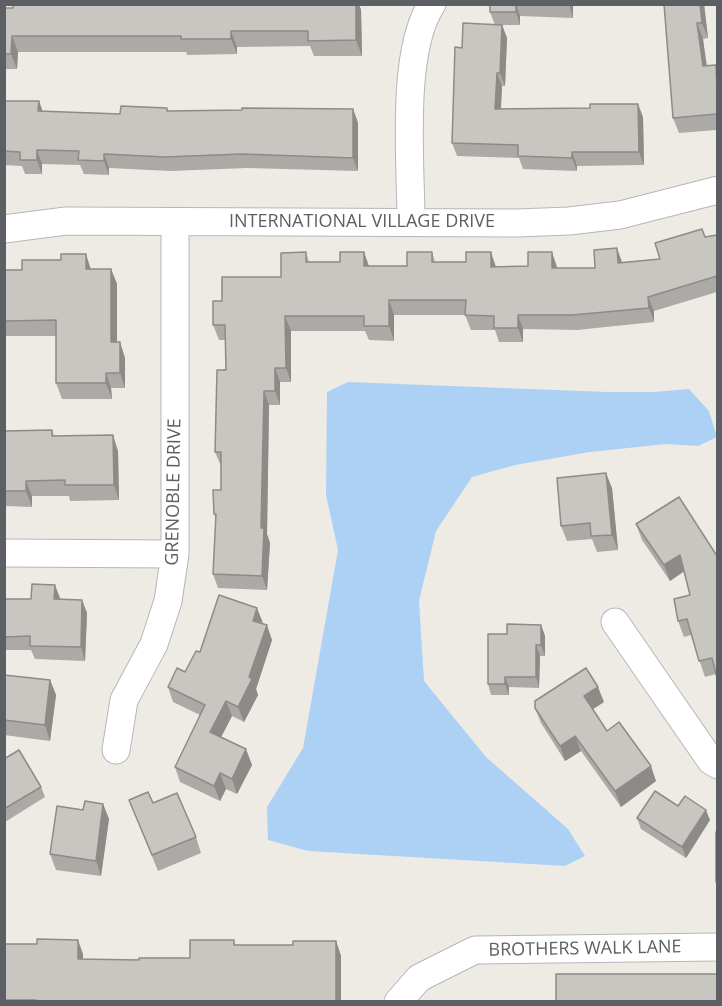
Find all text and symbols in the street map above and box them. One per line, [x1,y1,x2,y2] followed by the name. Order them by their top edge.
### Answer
[229,211,495,233] street label: INTERNATIONAL VILLAGE DRIVE
[162,418,186,566] street label: GRENOBLE DRIVE
[488,937,682,961] street label: BROTHERS WALK LANE

